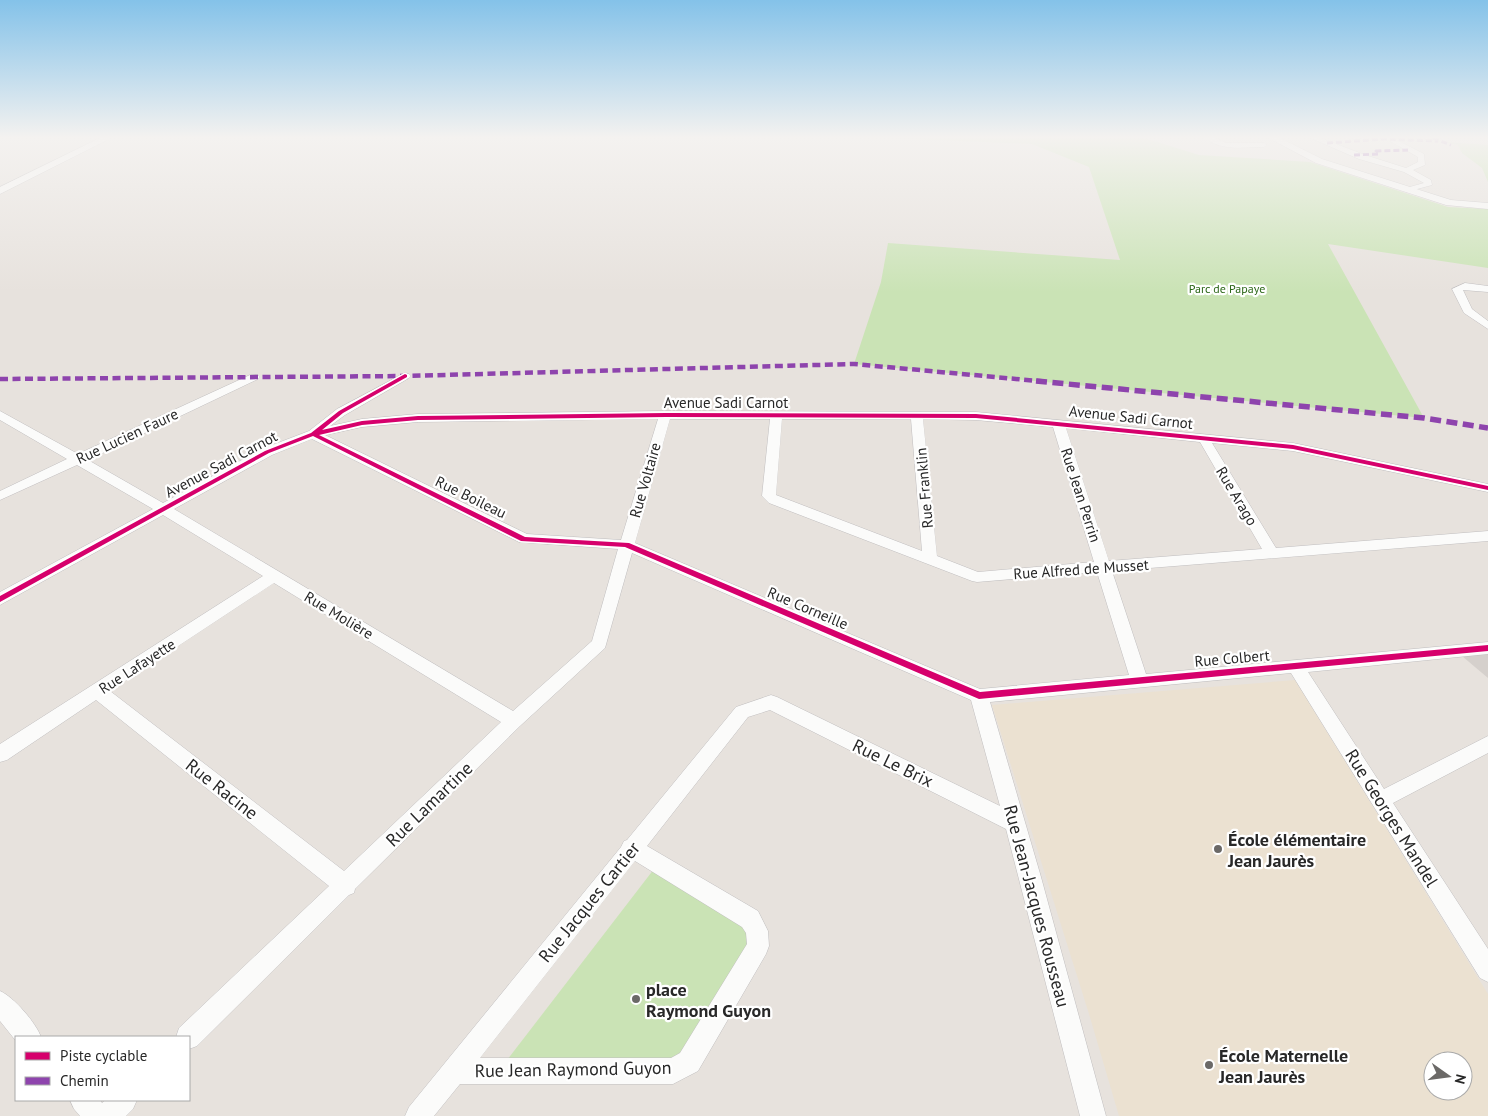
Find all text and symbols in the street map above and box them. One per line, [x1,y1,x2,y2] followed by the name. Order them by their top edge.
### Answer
[1189,281,1265,296] park label: Parc de Papaye
[664,393,788,412] street label: Avenue Sadi Carnot
[1068,401,1194,433] street label: Avenue Sadi Carnot
[73,404,181,468] street label: Rue Lucien Faure
[162,426,280,502] street label: Avenue Sadi Carnot
[625,440,665,520] street label: Rue Voltaire
[1057,445,1105,545] street label: Rue Jean Perrin
[911,447,937,529] street label: Rue Franklin
[1212,463,1262,529] street label: Rue Arago
[432,472,510,522] street label: Rue Boileau
[1013,555,1149,583] street label: Rue Alfred de Musset
[765,582,851,634] street label: Rue Corneille
[301,587,377,643] street label: Rue Molière
[95,634,179,698] street label: Rue Lafayette
[1194,645,1270,671] street label: Rue Colbert
[849,734,937,792] street label: Rue Le Brix
[1340,745,1444,892] street label: Rue Georges Mandel
[181,754,263,824] street label: Rue Racine
[381,757,477,851] street label: Rue Lamartine
[999,802,1075,1010] street label: Rue Jean-Jacques Rousseau
[1227,828,1366,872] place label: École élémentaire Jean Jaurès
[533,837,645,967] street label: Rue Jacques Cartier
[1212,843,1224,855] marker: École élémentaire Jean Jaurès
[646,978,771,1022] place label: place Raymond Guyon
[630,993,642,1005] marker: place Raymond Guyon
[15,1036,190,1101] legend
[1218,1044,1348,1088] place label: École Maternelle Jean Jaurès
[60,1046,147,1065] text: Piste cyclable
[1423,1051,1473,1101] north arrow
[474,1056,672,1082] street label: Rue Jean Raymond Guyon
[1203,1059,1215,1071] marker: École Maternelle Jean Jaurès
[60,1071,109,1090] text: Chemin
[1451,1073,1470,1086] text: N

